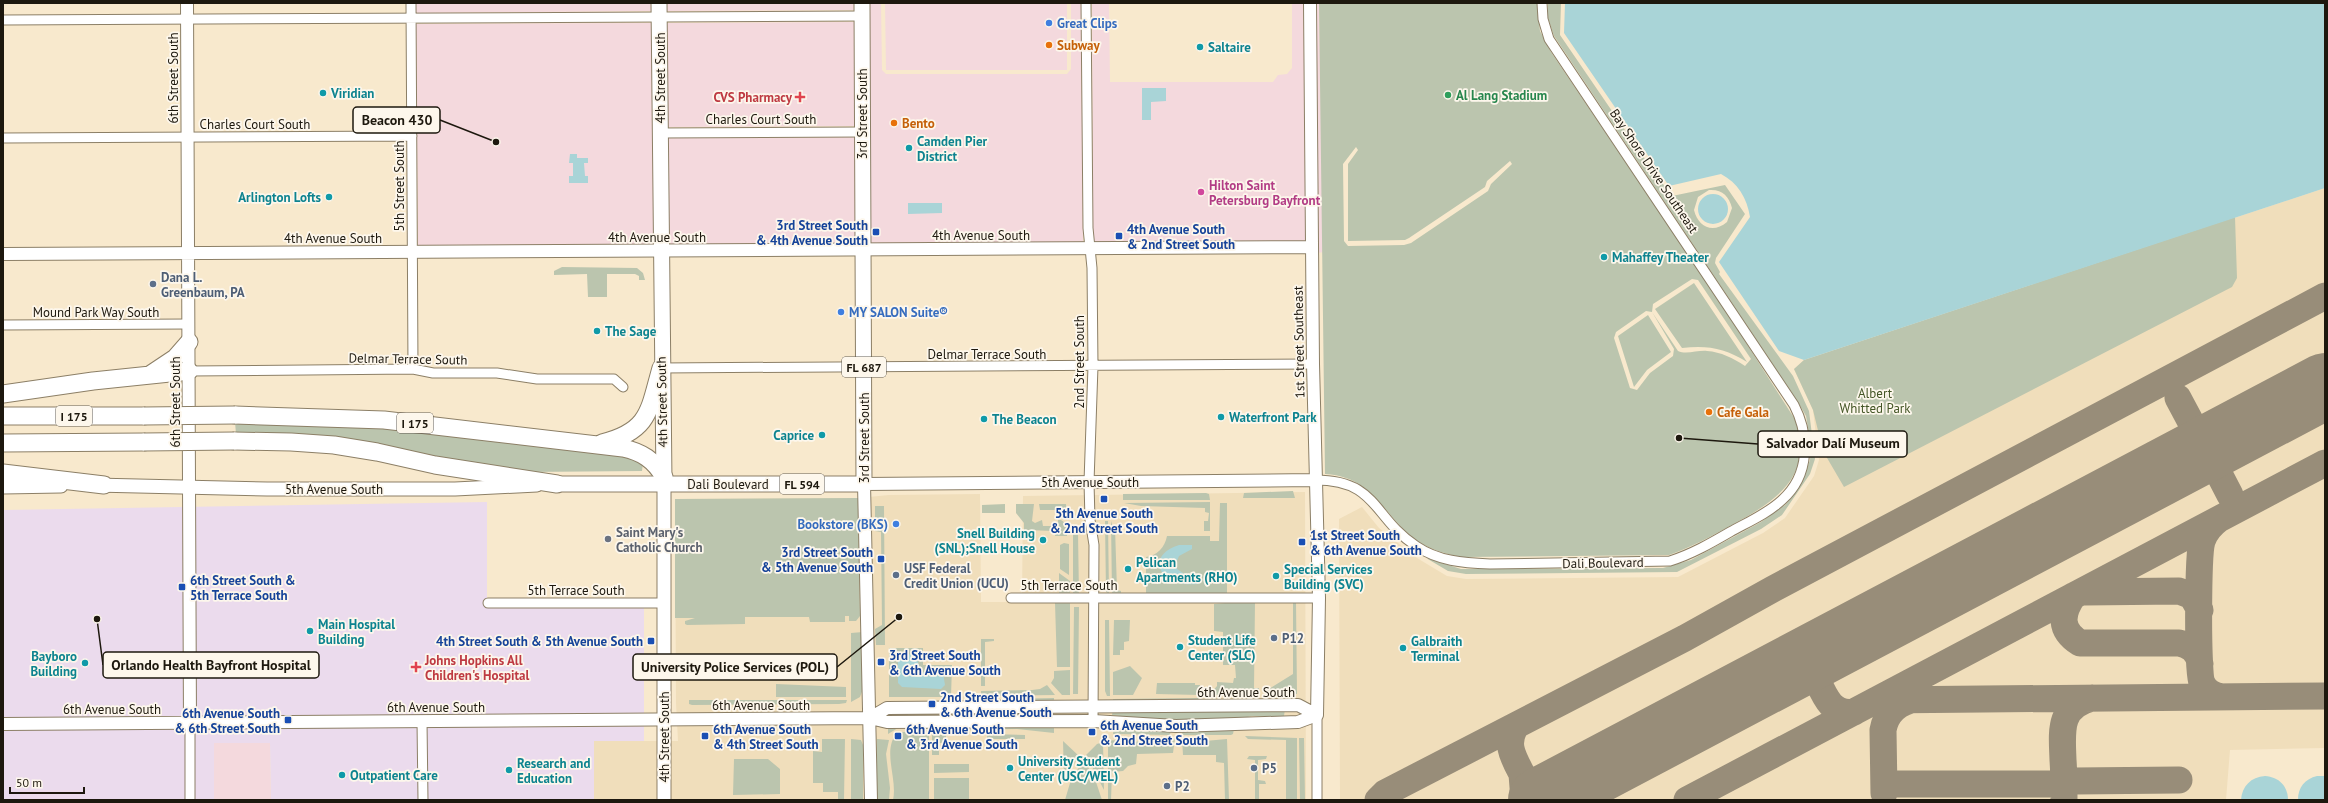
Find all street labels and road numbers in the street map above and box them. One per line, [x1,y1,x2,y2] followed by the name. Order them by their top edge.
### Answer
[165,32,182,124] street label: 6th Street South
[652,32,669,124] street label: 4th Street South
[854,68,871,160] street label: 3rd Street South
[1606,106,1702,237] street label: Bay Shore Drive Southeast
[706,111,816,128] street label: Charles Court South
[200,116,310,133] street label: Charles Court South
[391,140,408,232] street label: 5th Street South
[932,227,1030,244] street label: 4th Avenue South
[608,229,706,246] street label: 4th Avenue South
[284,230,382,247] street label: 4th Avenue South
[1290,285,1308,398] street label: 1st Street Southeast
[33,304,159,321] street label: Mound Park Way South
[1071,315,1088,409] street label: 2nd Street South
[928,346,1046,363] street label: Delmar Terrace South
[348,349,468,369] street label: Delmar Terrace South
[167,356,184,448] street label: 6th Street South
[653,356,671,448] street label: 4th Street South
[842,357,886,377] road number: FL 687
[856,392,873,484] street label: 3rd Street South
[56,406,92,426] road number: I 175
[397,413,433,433] road number: I 175
[780,474,824,494] road number: FL 594
[1041,474,1139,491] street label: 5th Avenue South
[687,476,769,493] street label: Dali Boulevard
[285,481,383,498] street label: 5th Avenue South
[1562,554,1644,572] street label: Dali Boulevard
[1020,577,1118,594] street label: 5th Terrace South
[527,582,625,599] street label: 5th Terrace South
[1197,684,1295,701] street label: 6th Avenue South
[656,691,673,783] street label: 4th Street South
[712,697,810,714] street label: 6th Avenue South
[387,699,485,716] street label: 6th Avenue South
[63,701,161,718] street label: 6th Avenue South

